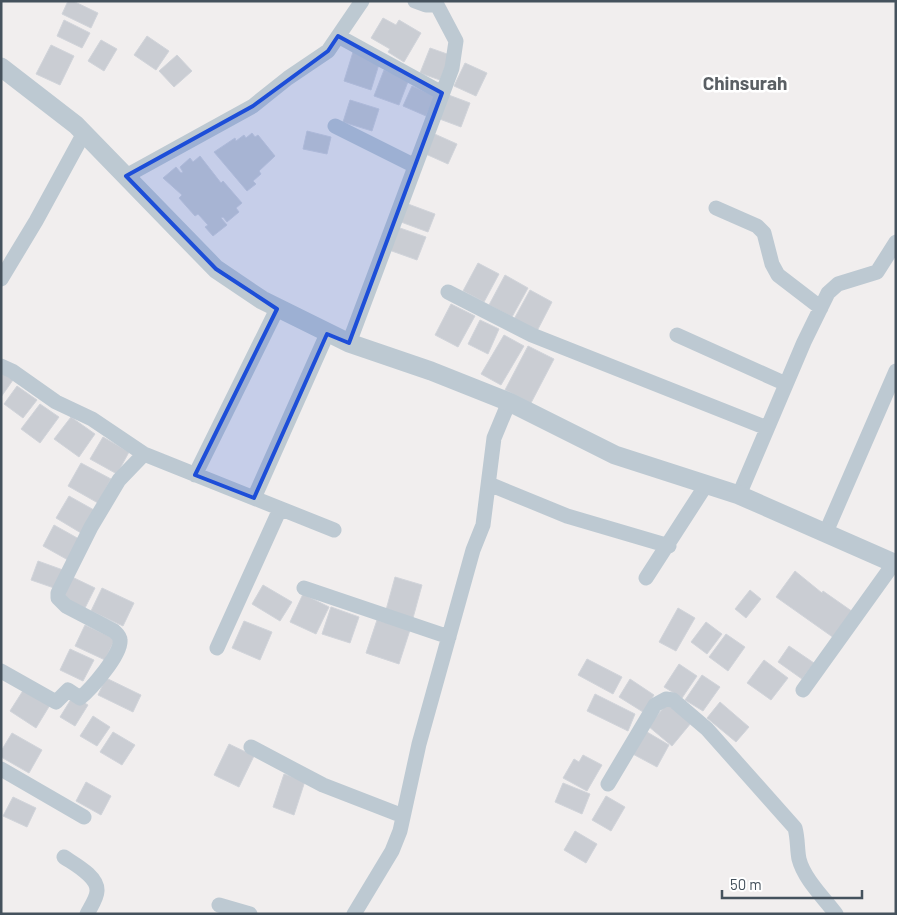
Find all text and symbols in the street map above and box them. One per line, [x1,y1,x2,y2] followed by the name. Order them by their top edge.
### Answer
[703,71,787,94] district label: Chinsurah
[722,868,862,900] scale bar
[730,875,762,893] text: 50 m

